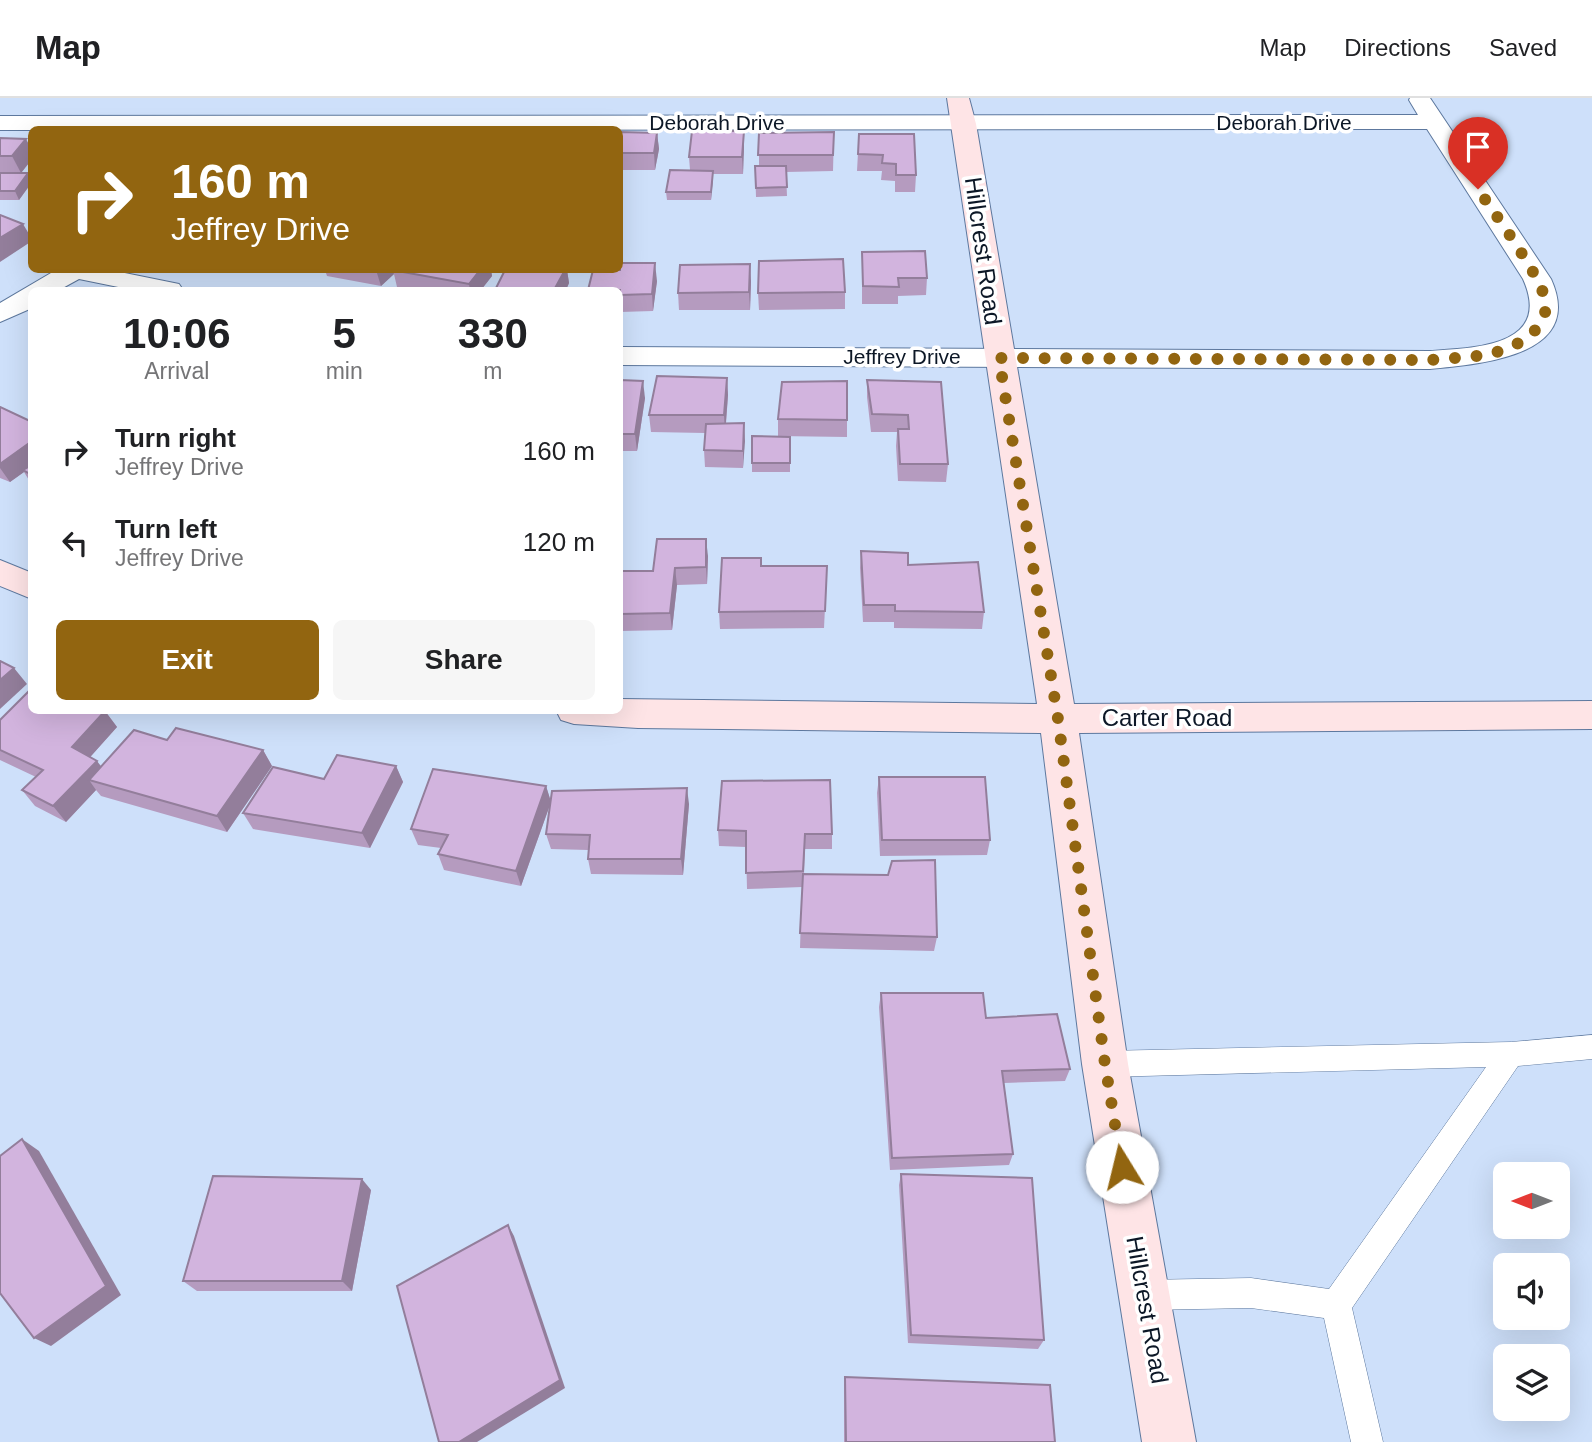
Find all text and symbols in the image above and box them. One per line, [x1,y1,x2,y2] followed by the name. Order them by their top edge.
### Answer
[35,29,101,66] text: Map
[1260,34,1306,61] text: Map
[1344,34,1451,61] text: Directions
[1489,34,1557,61] text: Saved
[649,111,785,134] street label: Deborah Drive
[1216,111,1352,134] street label: Deborah Drive
[1448,117,1508,189] pin
[1459,128,1497,166] icon: arrive
[56,154,147,245] icon: right
[171,154,310,208] text: 160 m
[960,175,1007,327] street label: Hillcrest Road
[171,211,350,247] text: Jeffrey Drive
[123,310,231,357] text: 10:06
[332,310,356,357] text: 5
[458,310,528,357] text: 330
[843,345,961,368] street label: Jeffrey Drive
[144,358,209,384] text: Arrival
[326,358,363,384] text: min
[483,358,502,384] text: m
[115,423,236,453] text: Turn right
[56,433,94,471] icon: right
[523,436,595,466] text: 160 m
[115,454,244,480] text: Jeffrey Drive
[115,514,217,544] text: Turn left
[56,524,94,562] icon: left
[523,527,595,557] text: 120 m
[115,545,244,571] text: Jeffrey Drive
[56,620,319,700] button: Exit
[333,620,595,700] button: Share
[1102,704,1232,731] street label: Carter Road
[1085,1130,1159,1204] position arrow
[1493,1162,1570,1239] north arrow
[1493,1162,1570,1421] map controls
[1121,1234,1174,1386] street label: Hillcrest Road
[1493,1253,1570,1330] button: sound
[1493,1344,1570,1421] button: layers

